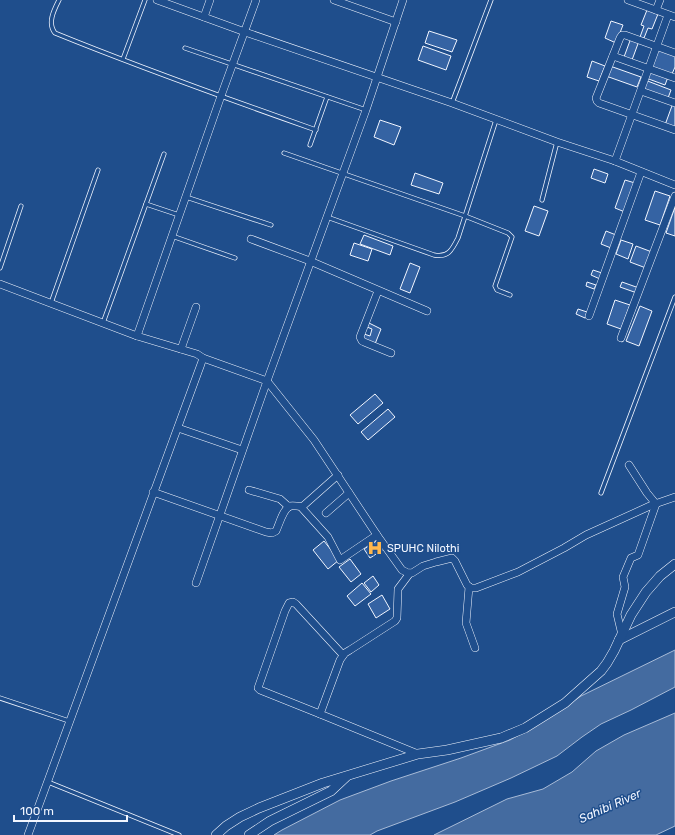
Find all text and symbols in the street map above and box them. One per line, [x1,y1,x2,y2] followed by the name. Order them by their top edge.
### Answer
[366,539,384,557] hospital icon: SPUHC Nilothi
[387,542,459,555] place label: SPUHC Nilothi
[577,786,643,826] water label: Sahibi River
[14,797,127,823] scale bar
[20,804,54,818] text: 100 m

